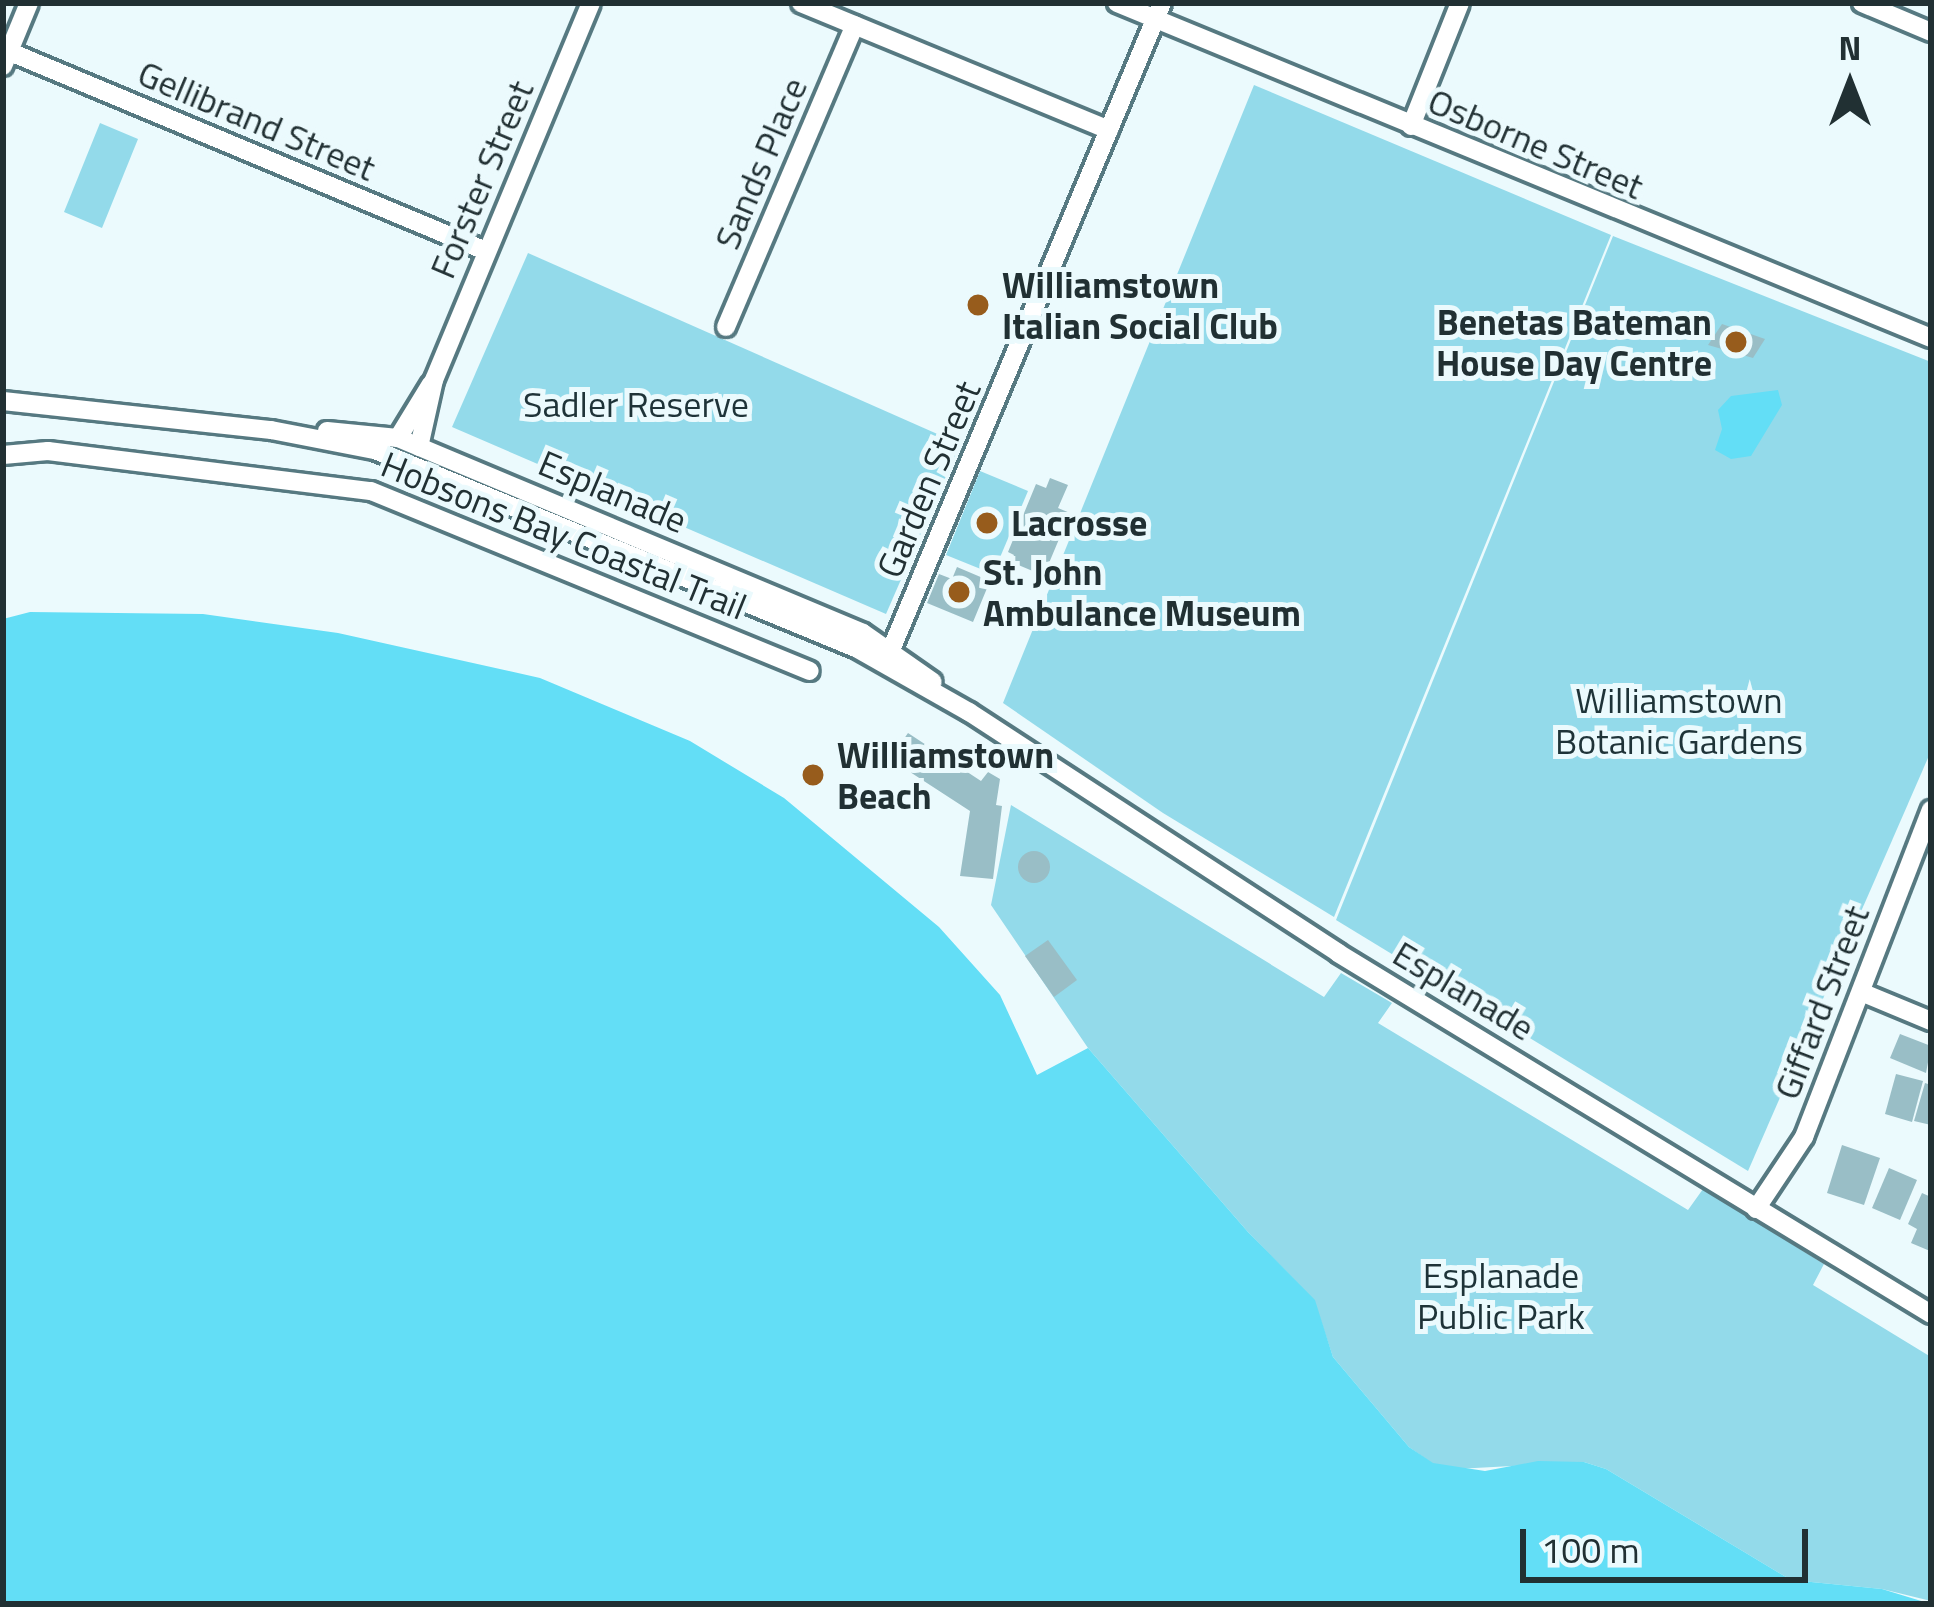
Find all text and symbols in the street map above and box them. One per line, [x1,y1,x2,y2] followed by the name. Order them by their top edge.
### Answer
[1839,23,1861,73] text: N
[1790,24,1910,144] north arrow
[132,51,382,189] street label: Gellibrand Street
[705,71,815,255] street label: Sands Place
[420,74,542,284] street label: Forster Street
[1422,78,1650,208] street label: Osborne Street
[1002,262,1278,347] place label: Williamstown Italian Social Club
[965,292,991,318] marker: Williamstown Italian Social Club
[1436,299,1712,384] place label: Benetas Bateman House Day Centre
[1723,329,1749,355] marker: Benetas Bateman House Day Centre
[867,374,989,584] street label: Garden Street
[523,382,749,426] park label: Sadler Reserve
[533,441,693,541] street label: Esplanade
[375,442,753,628] street label: Hobsons Bay Coastal Trail
[1011,501,1147,545] place label: Lacrosse
[974,510,1000,536] marker: Lacrosse
[983,549,1301,634] place label: St. John Ambulance Museum
[946,579,972,605] marker: St. John Ambulance Museum
[1555,677,1803,762] park label: Williamstown Botanic Gardens
[837,732,1054,817] place label: Williamstown Beach
[800,762,826,788] marker: Williamstown Beach
[1764,899,1878,1105] street label: Giffard Street
[1386,931,1542,1049] street label: Esplanade
[1417,1252,1585,1337] park label: Esplanade Public Park
[1526,1505,1814,1579] scale bar
[1541,1522,1640,1577] text: 100 m

